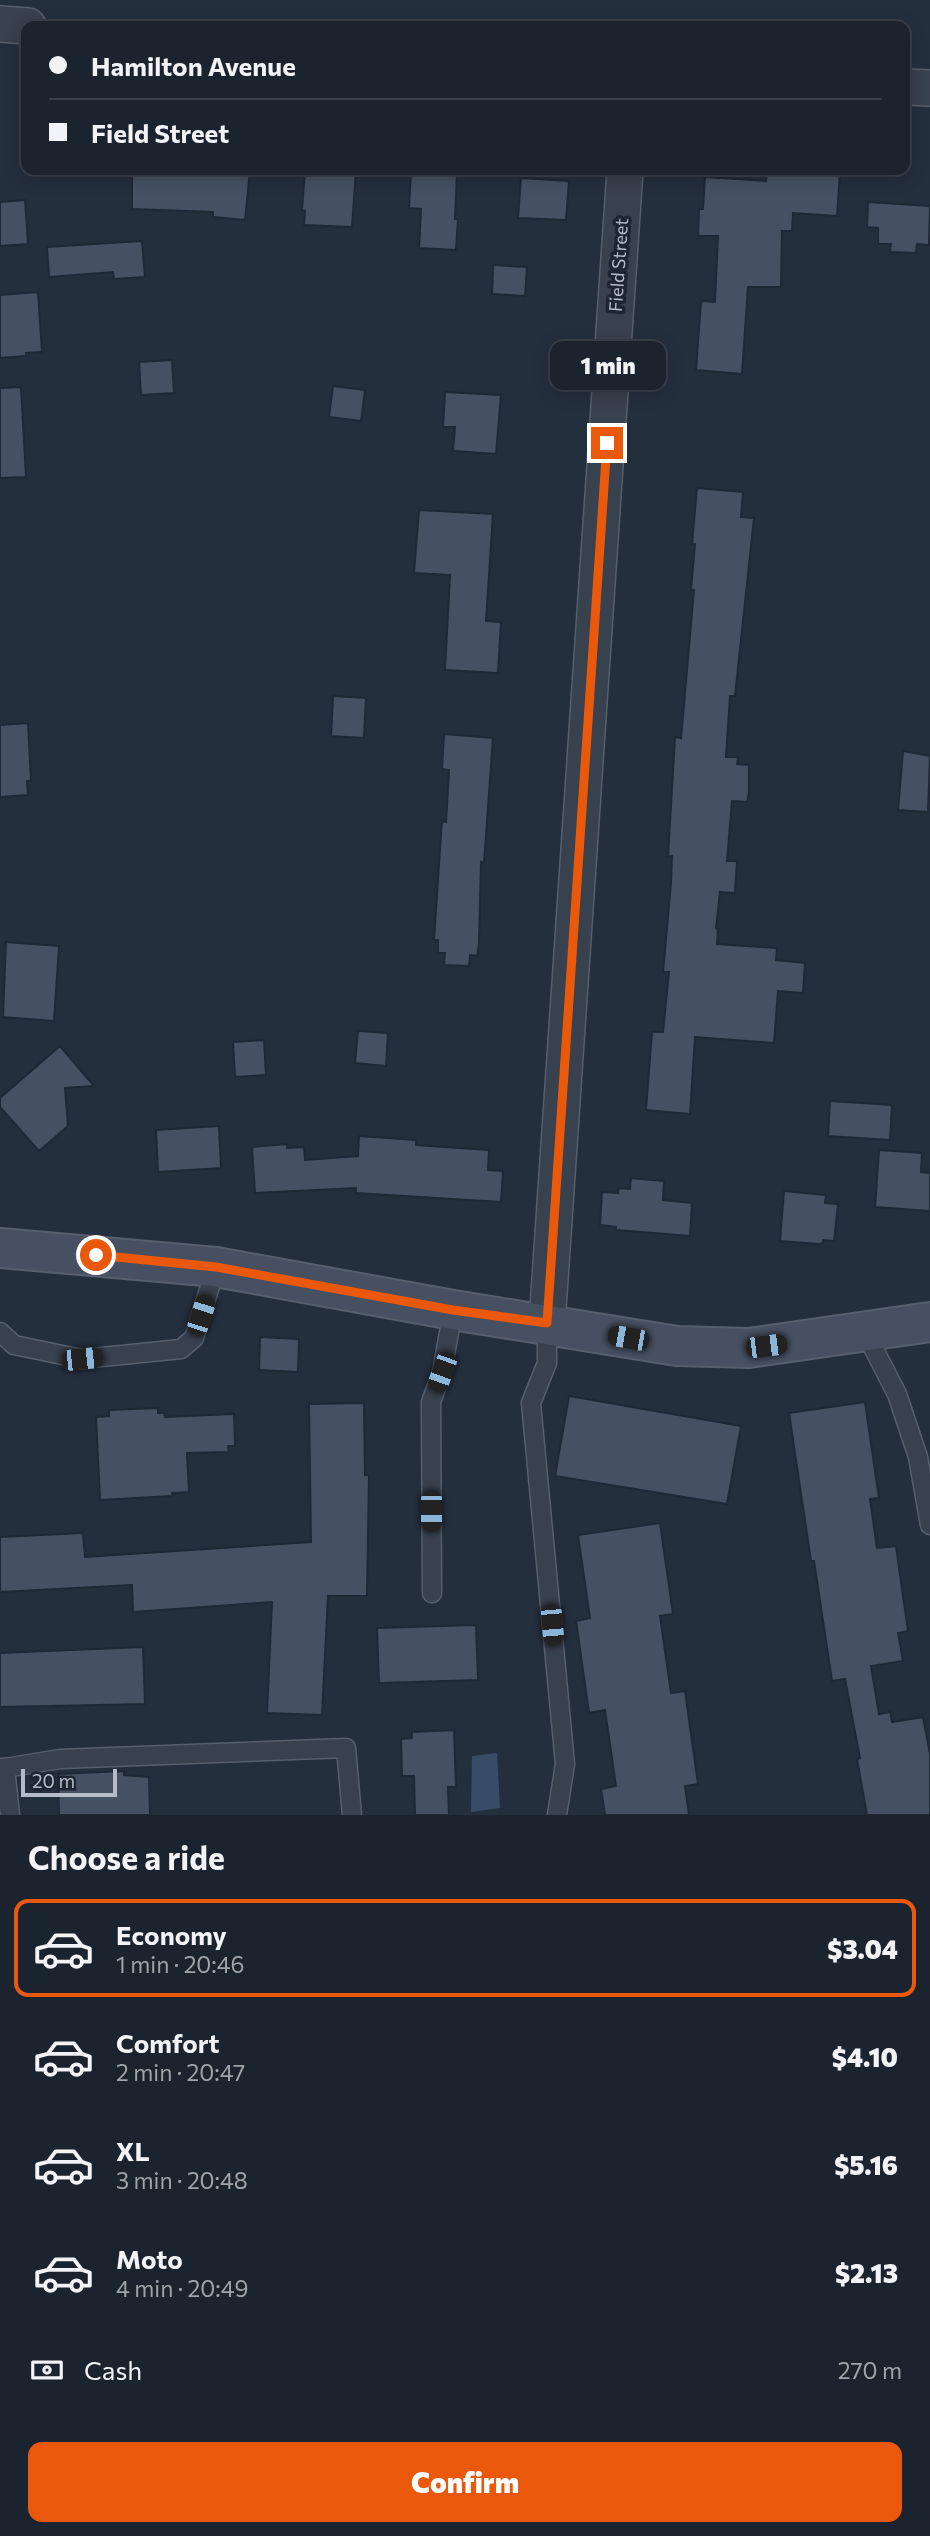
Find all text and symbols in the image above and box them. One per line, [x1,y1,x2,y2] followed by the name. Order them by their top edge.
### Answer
[91,50,296,81] text: Hamilton Avenue
[91,117,229,148] text: Field Street
[604,217,632,313] street label: Field Street
[549,342,665,390] callout: 1 min
[580,351,636,379] text: 1 min
[591,427,623,459] route end
[80,1239,112,1271] route start
[185,1292,218,1338] car
[606,1324,651,1352] car
[744,1333,789,1359] car
[61,1346,104,1372] car
[425,1349,460,1395] car
[421,1490,442,1532] car
[540,1603,565,1647] car
[21,1766,117,1798] scale bar
[32,1769,75,1792] text: 20 m
[28,1837,225,1877] text: Choose a ride
[32,1917,95,1980] icon: car
[116,1919,227,1950] text: Economy
[827,1933,898,1964] text: $3.04
[116,1950,245,1978] text: 1 min · 20:46
[32,2025,95,2088] icon: car
[116,2027,219,2058] text: Comfort
[832,2041,898,2072] text: $4.10
[116,2058,245,2086] text: 2 min · 20:47
[32,2133,95,2196] icon: car
[116,2135,150,2166] text: XL
[834,2149,898,2180] text: $5.16
[116,2166,248,2194] text: 3 min · 20:48
[32,2241,95,2304] icon: car
[116,2243,183,2274] text: Moto
[835,2257,898,2288] text: $2.13
[116,2274,249,2302] text: 4 min · 20:49
[28,2351,66,2389] icon: cash
[84,2354,142,2385] text: Cash
[838,2356,902,2384] text: 270 m
[28,2442,902,2522] button: Confirm

